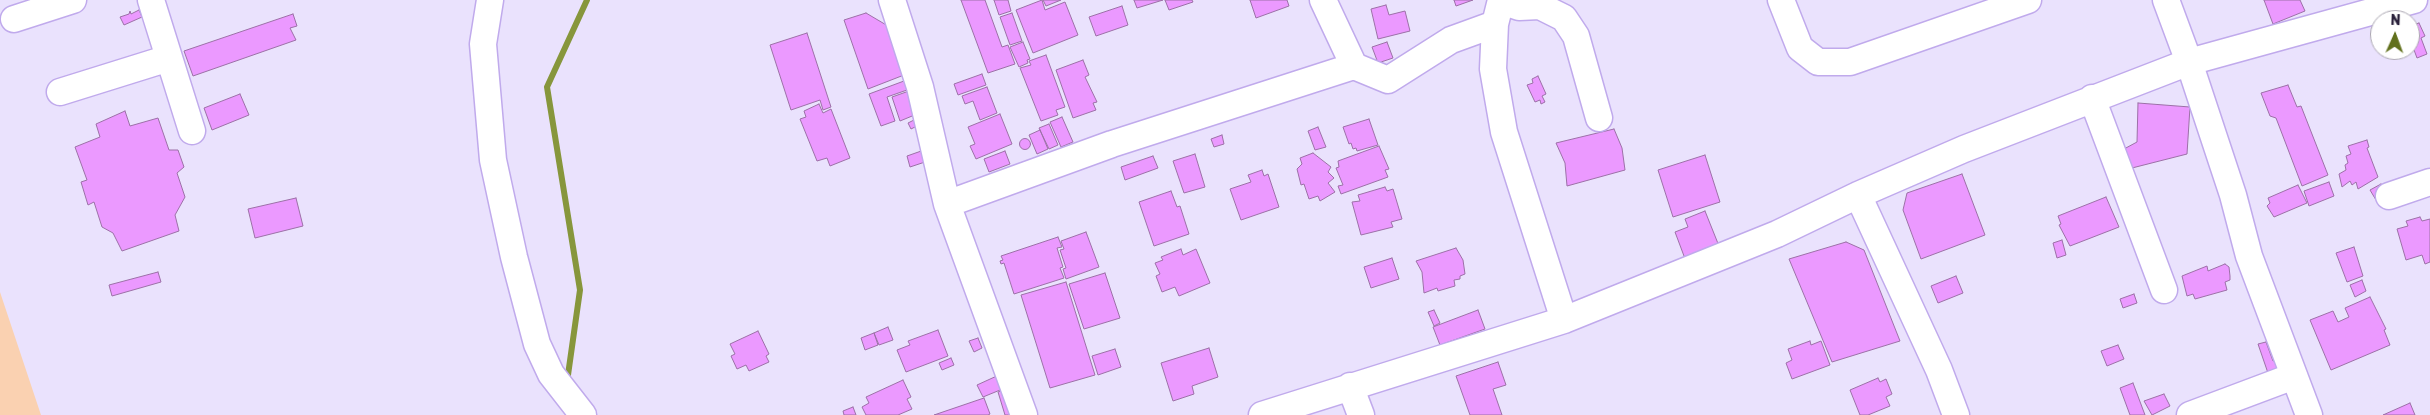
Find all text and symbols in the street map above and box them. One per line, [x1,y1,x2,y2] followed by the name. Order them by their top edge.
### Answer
[2370,10,2420,60] north arrow
[2390,12,2401,29] text: N

